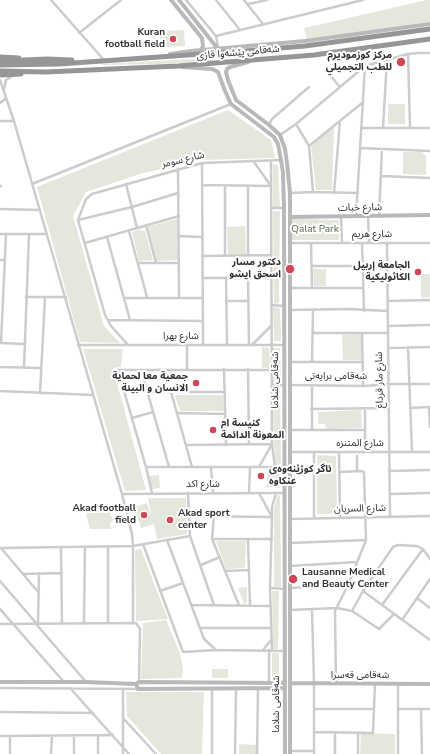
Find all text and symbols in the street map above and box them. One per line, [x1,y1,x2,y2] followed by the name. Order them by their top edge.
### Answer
[105,27,165,50] place label: Kuran football field
[168,34,178,44] marker: Kuran football field
[196,43,280,63] street label: شەقامی پێشەوا قازی
[326,50,392,74] place label: مركز كوزموديرم للطب التجميلي
[395,56,407,68] marker: مركز كوزموديرم للطب التجميلي
[160,149,206,171] street label: شارع سومر
[338,202,382,214] street label: شارع خبات
[291,224,339,236] park label: Qalat Park
[352,229,392,241] street label: شارع هريم
[229,257,281,280] place label: دكتور مسار اسحق ايشو
[353,260,410,284] place label: الجامعة إربيل الكاثوليكية
[284,263,296,275] marker: دكتور مسار اسحق ايشو
[413,267,423,277] marker: الجامعة إربيل الكاثوليكية
[163,331,199,343] street label: شارع بهرا
[270,351,282,409] street label: شەقامی شلاما
[374,351,386,409] street label: شارع مار قرداغ
[112,371,188,394] place label: جمعية معا لحماية الانسان و البيئة
[305,371,367,383] street label: شەقامی برایەتی
[191,378,201,388] marker: جمعية معا لحماية الانسان و البيئة
[221,418,284,442] place label: كنيسة ام المعونة الدائمة
[208,425,218,435] marker: كنيسة ام المعونة الدائمة
[336,438,384,450] street label: شارع المتنزه
[269,464,332,488] place label: ئاگر كوژێنه‌وه‌ی عنكاوه
[256,471,266,481] marker: ئاگر كوژێنه‌وه‌ی عنكاوه
[186,479,220,491] street label: شارع اكد
[72,503,136,526] place label: Akad football field
[334,503,386,515] street label: شارع السريان
[178,508,230,532] place label: Akad sport center
[139,510,149,520] marker: Akad football field
[165,515,175,525] marker: Akad sport center
[302,567,388,590] place label: Lausanne Medical and Beauty Center
[287,573,299,585] marker: Lausanne Medical and Beauty Center
[331,670,389,682] street label: شەقامی قەسرا
[271,675,283,733] street label: شەقامی شلاما

